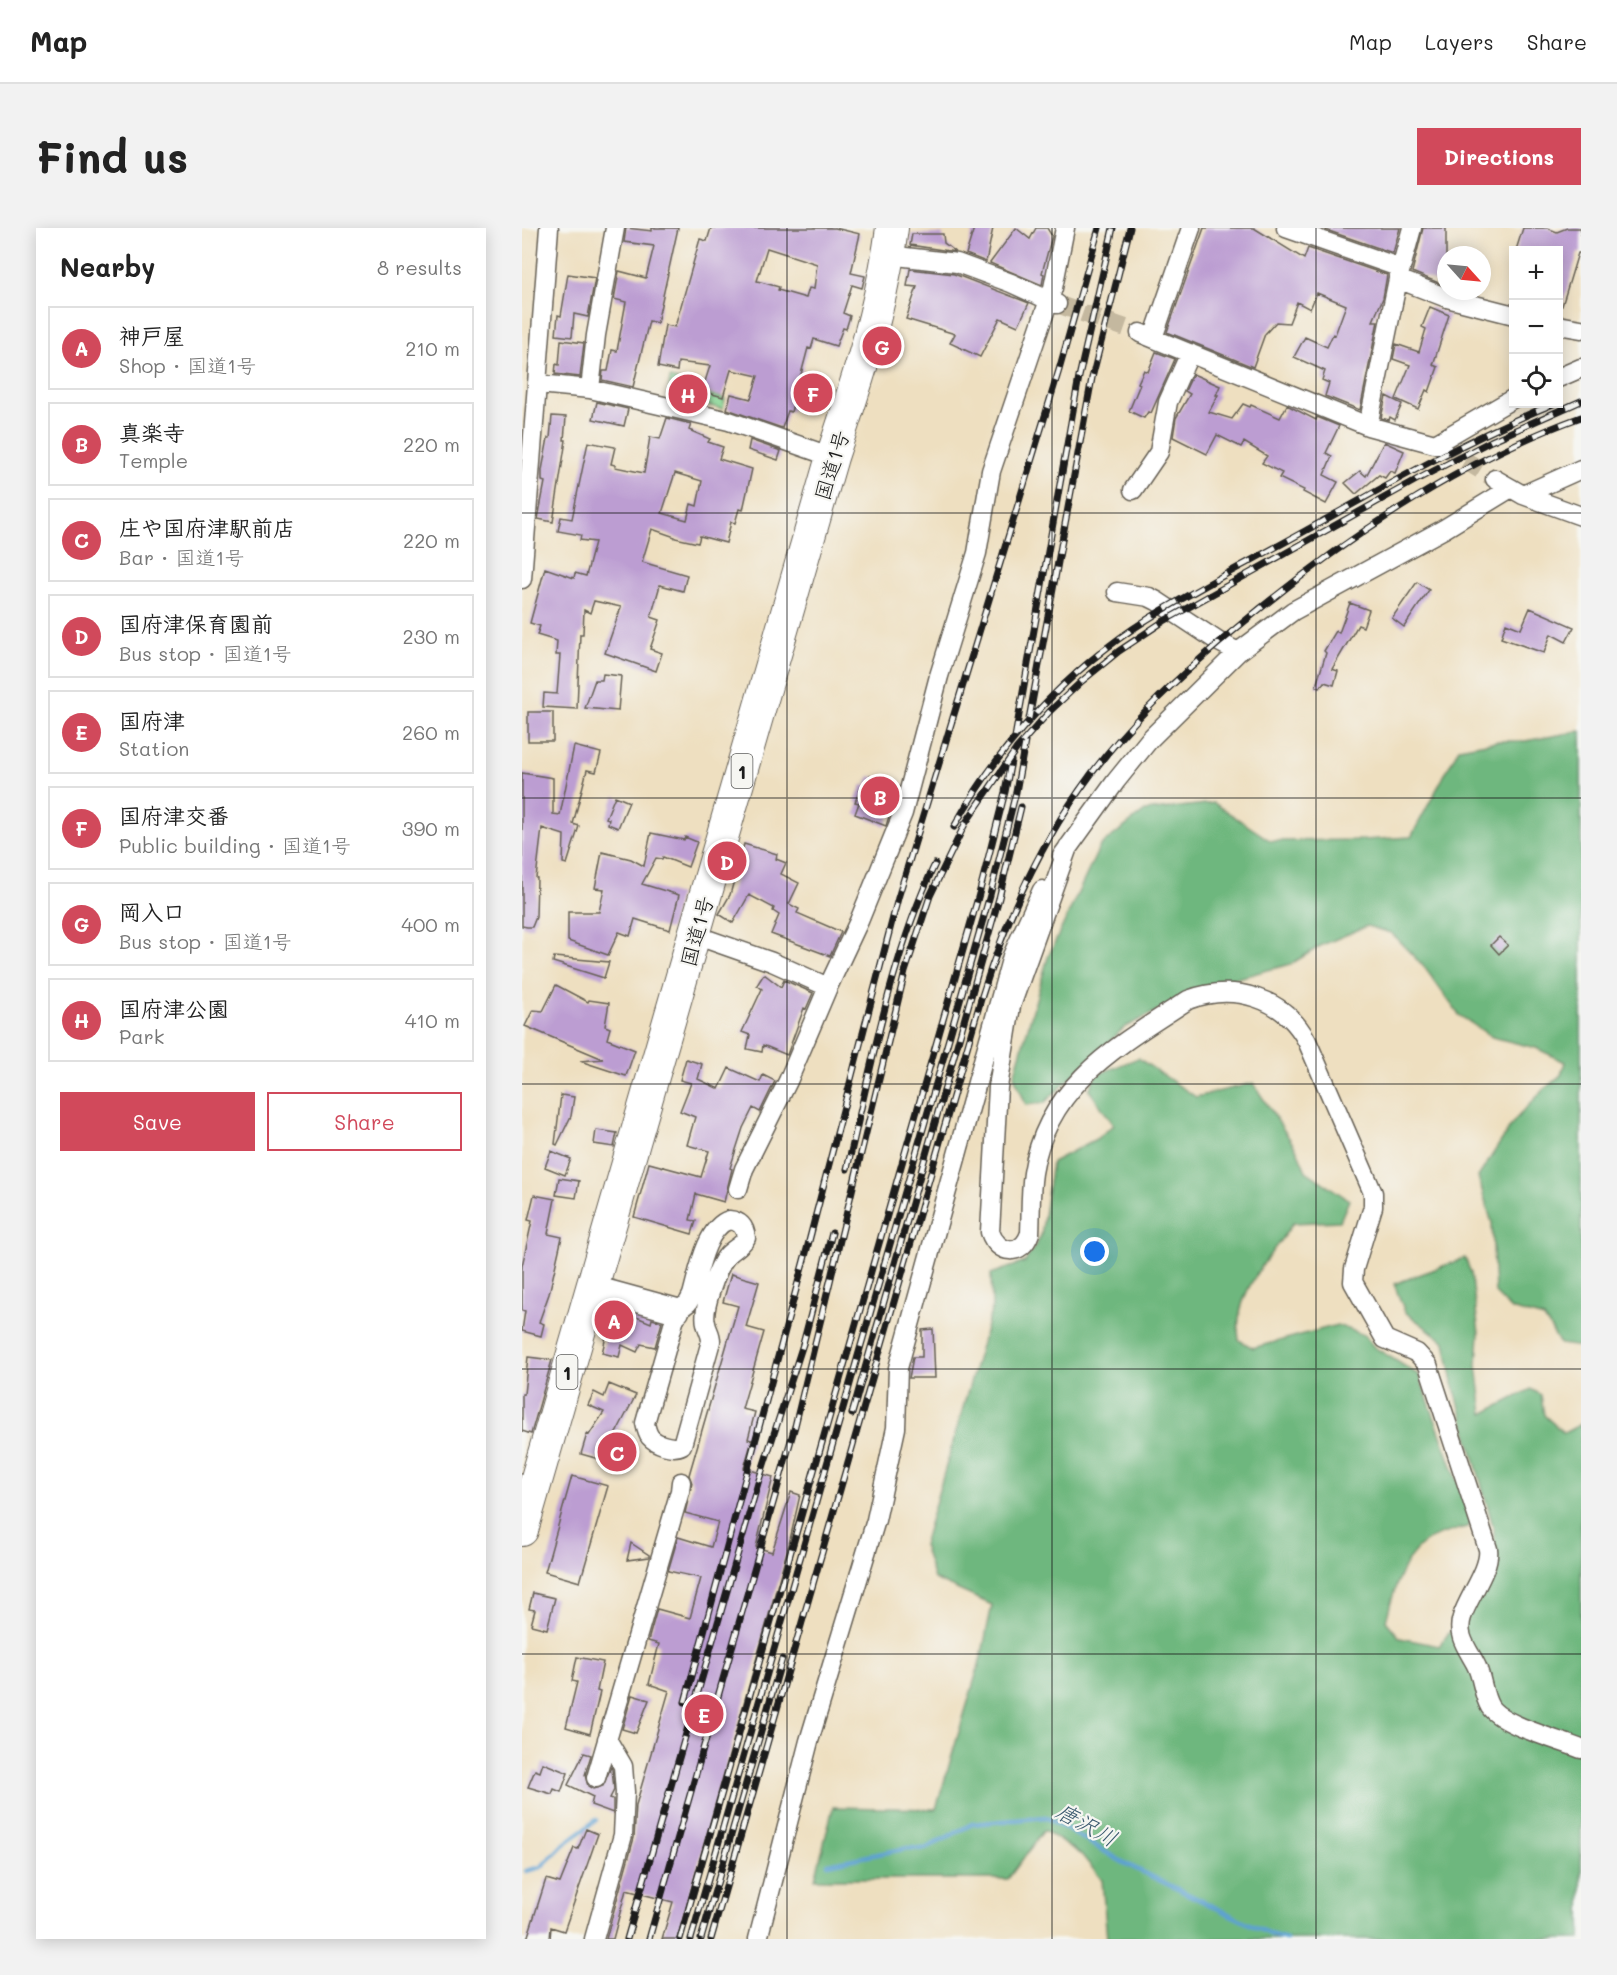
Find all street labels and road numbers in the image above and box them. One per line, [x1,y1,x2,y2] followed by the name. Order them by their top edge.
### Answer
[808,426,854,504] street label: 国道1号
[732,754,752,788] road number: 1
[674,893,718,969] street label: 国道1号
[556,1355,578,1389] road number: 1

